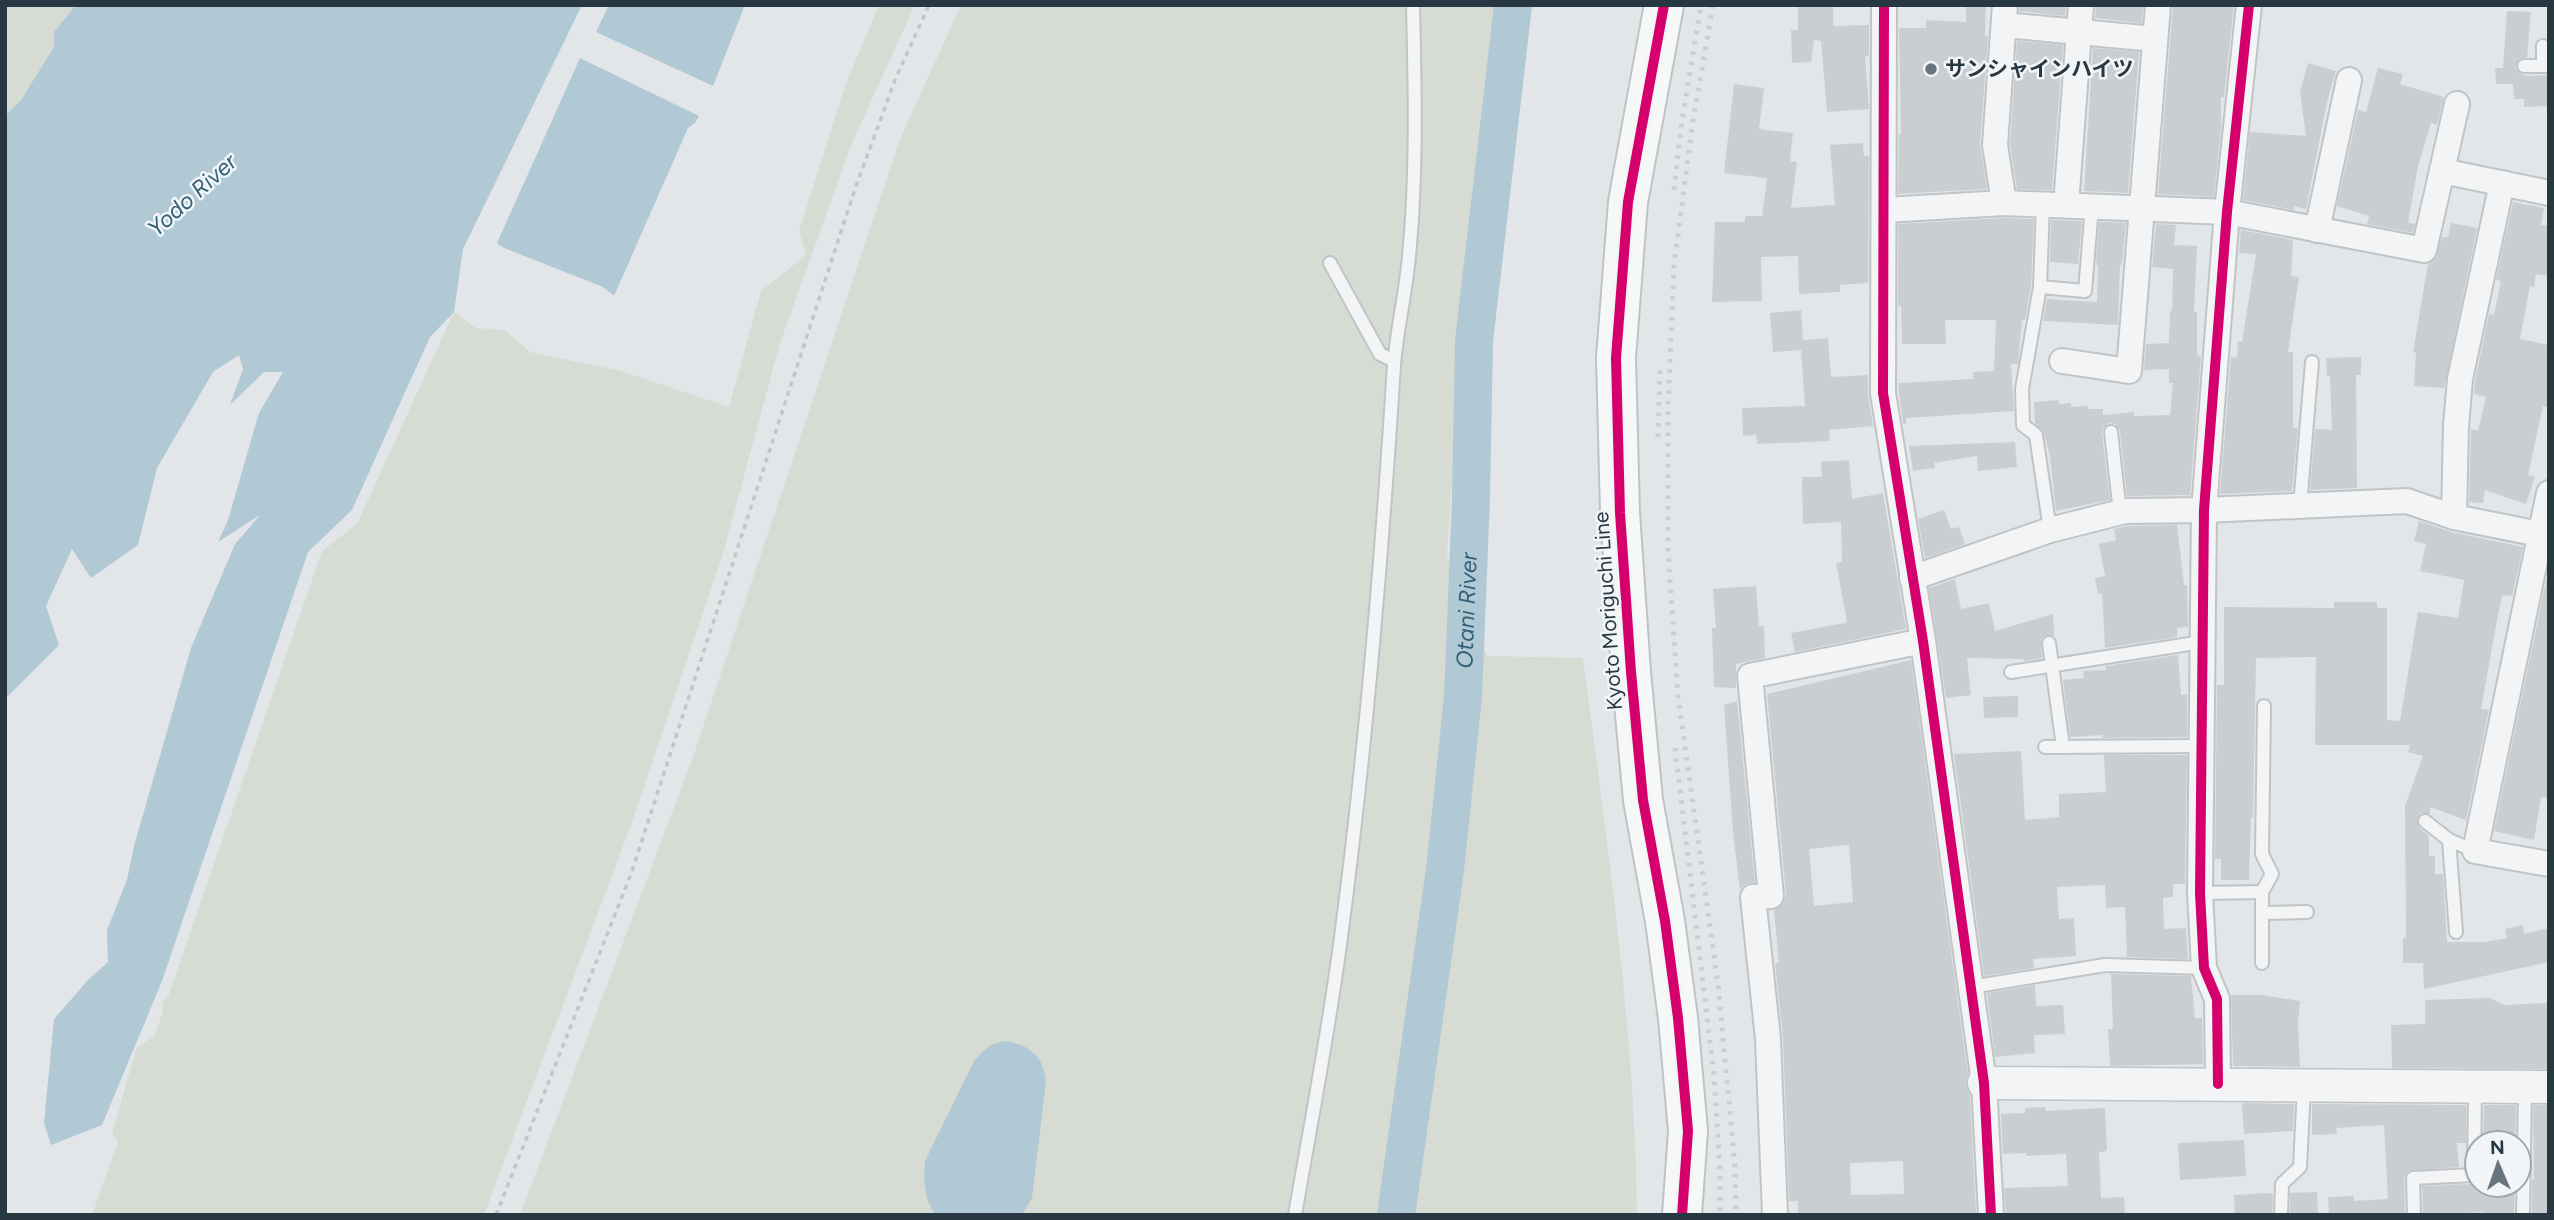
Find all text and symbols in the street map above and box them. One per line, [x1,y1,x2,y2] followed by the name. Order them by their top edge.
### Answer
[1945,56,2134,81] place label: サンシャインハイツ
[1923,61,1939,77] marker: サンシャインハイツ
[142,147,243,242] water label: Yodo River
[1588,511,1627,711] street label: Kyoto Moriguchi Line
[1450,551,1483,669] water label: Otani River
[2463,1129,2533,1199] north arrow
[2490,1136,2505,1159] text: N

